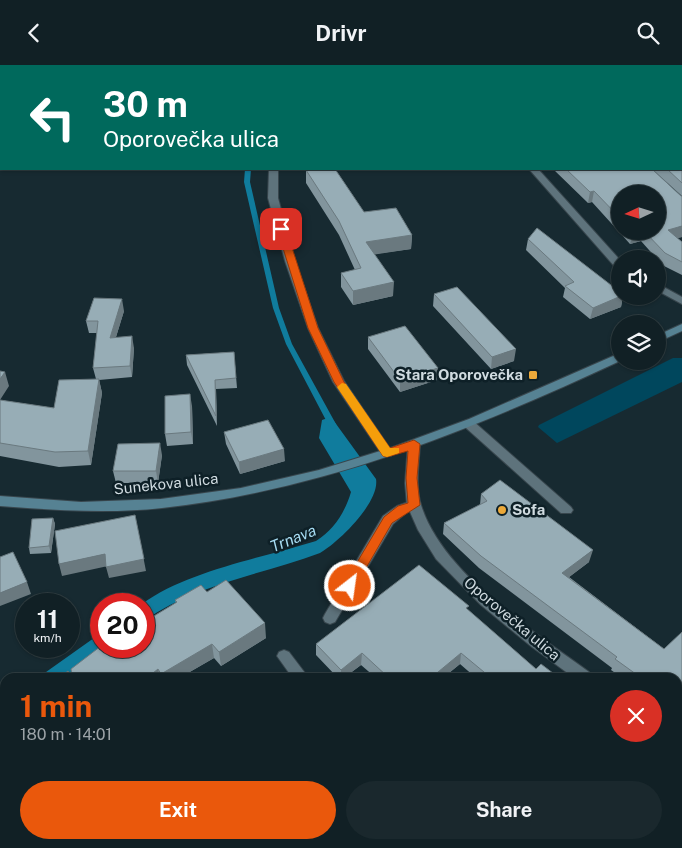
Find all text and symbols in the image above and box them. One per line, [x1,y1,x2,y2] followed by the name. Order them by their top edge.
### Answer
[20,19,48,47] icon: back
[634,19,662,47] icon: search
[315,20,367,46] text: Drivr
[103,84,188,125] text: 30 m
[20,85,85,150] icon: left
[103,126,279,152] text: Oporovečka ulica
[611,185,666,240] north arrow
[611,185,666,370] map controls
[260,208,302,250] pin
[267,215,295,243] icon: arrive
[611,250,666,305] button: sound
[611,315,666,370] button: layers
[395,366,523,383] place label: Stara Oporovečka
[527,369,539,381] marker: Stara Oporovečka
[113,470,219,497] street label: Sunekova ulica
[512,501,545,518] place label: Sofa
[496,504,508,516] marker: Sofa
[267,521,319,556] water label: Trnava
[323,559,375,611] position arrow
[461,574,564,664] street label: Oporovečka ulica
[90,593,155,658] speed limit sign: 20
[37,604,58,634] text: 11
[33,631,62,645] text: km/h
[20,688,92,724] text: 1 min
[610,690,662,742] button: close
[20,725,112,744] text: 180 m · 14:01
[20,781,336,839] button: Exit
[346,781,662,839] button: Share

